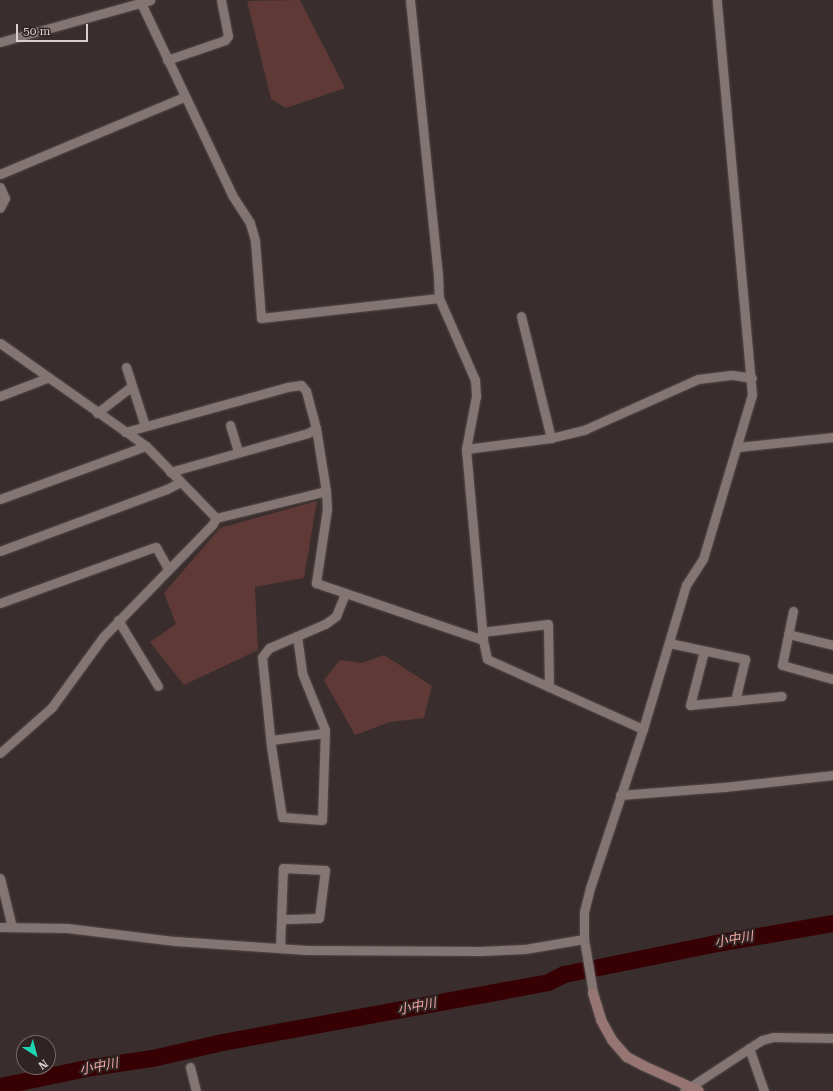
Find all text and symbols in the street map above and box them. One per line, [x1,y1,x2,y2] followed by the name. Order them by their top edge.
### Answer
[18,16,90,42] scale bar
[23,24,50,38] text: 50 m
[713,929,755,951] water label: 小中川
[396,996,438,1018] water label: 小中川
[16,1035,56,1075] north arrow
[78,1056,120,1078] water label: 小中川
[36,1057,50,1072] text: N

